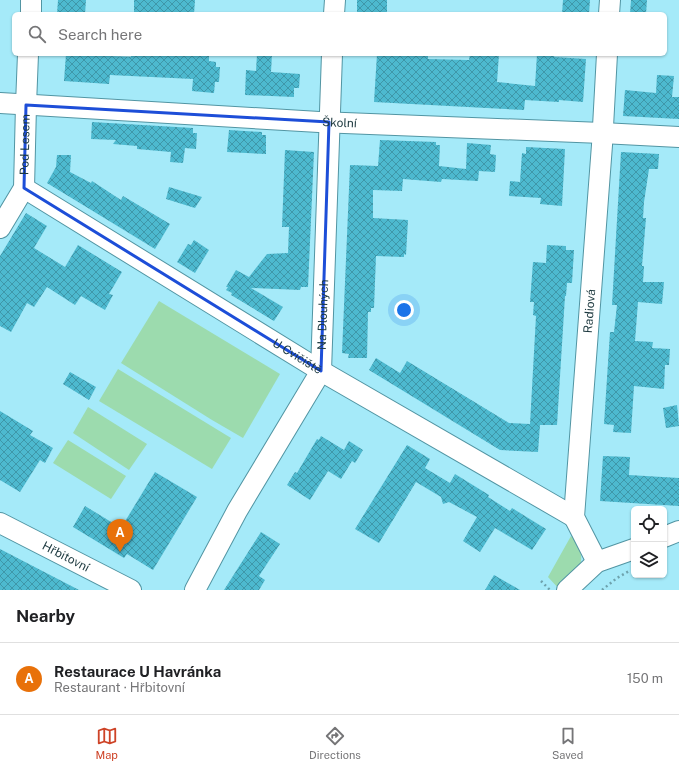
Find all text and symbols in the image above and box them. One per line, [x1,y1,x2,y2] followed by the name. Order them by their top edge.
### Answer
[12,12,667,56] search box
[26,23,48,45] icon: search
[58,26,142,43] text: Search here
[17,114,33,175] street label: Pod Lesem
[322,115,358,131] street label: Školní
[315,279,331,350] street label: Na Dlouhých
[581,289,598,334] street label: Radiová
[394,300,414,320] your location
[270,336,325,377] street label: U Cvičiště
[631,506,667,578] map controls
[631,506,667,542] button: locate
[107,519,133,552] pin: A
[40,539,93,575] street label: Hřbitovní
[631,542,667,578] button: layers
[16,606,75,626] text: Nearby
[54,663,221,680] text: Restaurace U Havránka
[24,671,34,686] text: A
[627,671,663,686] text: 150 m
[54,680,185,695] text: Restaurant · Hřbitovní
[96,725,118,761] tab: Map
[309,725,361,761] tab: Directions
[552,725,583,761] tab: Saved

